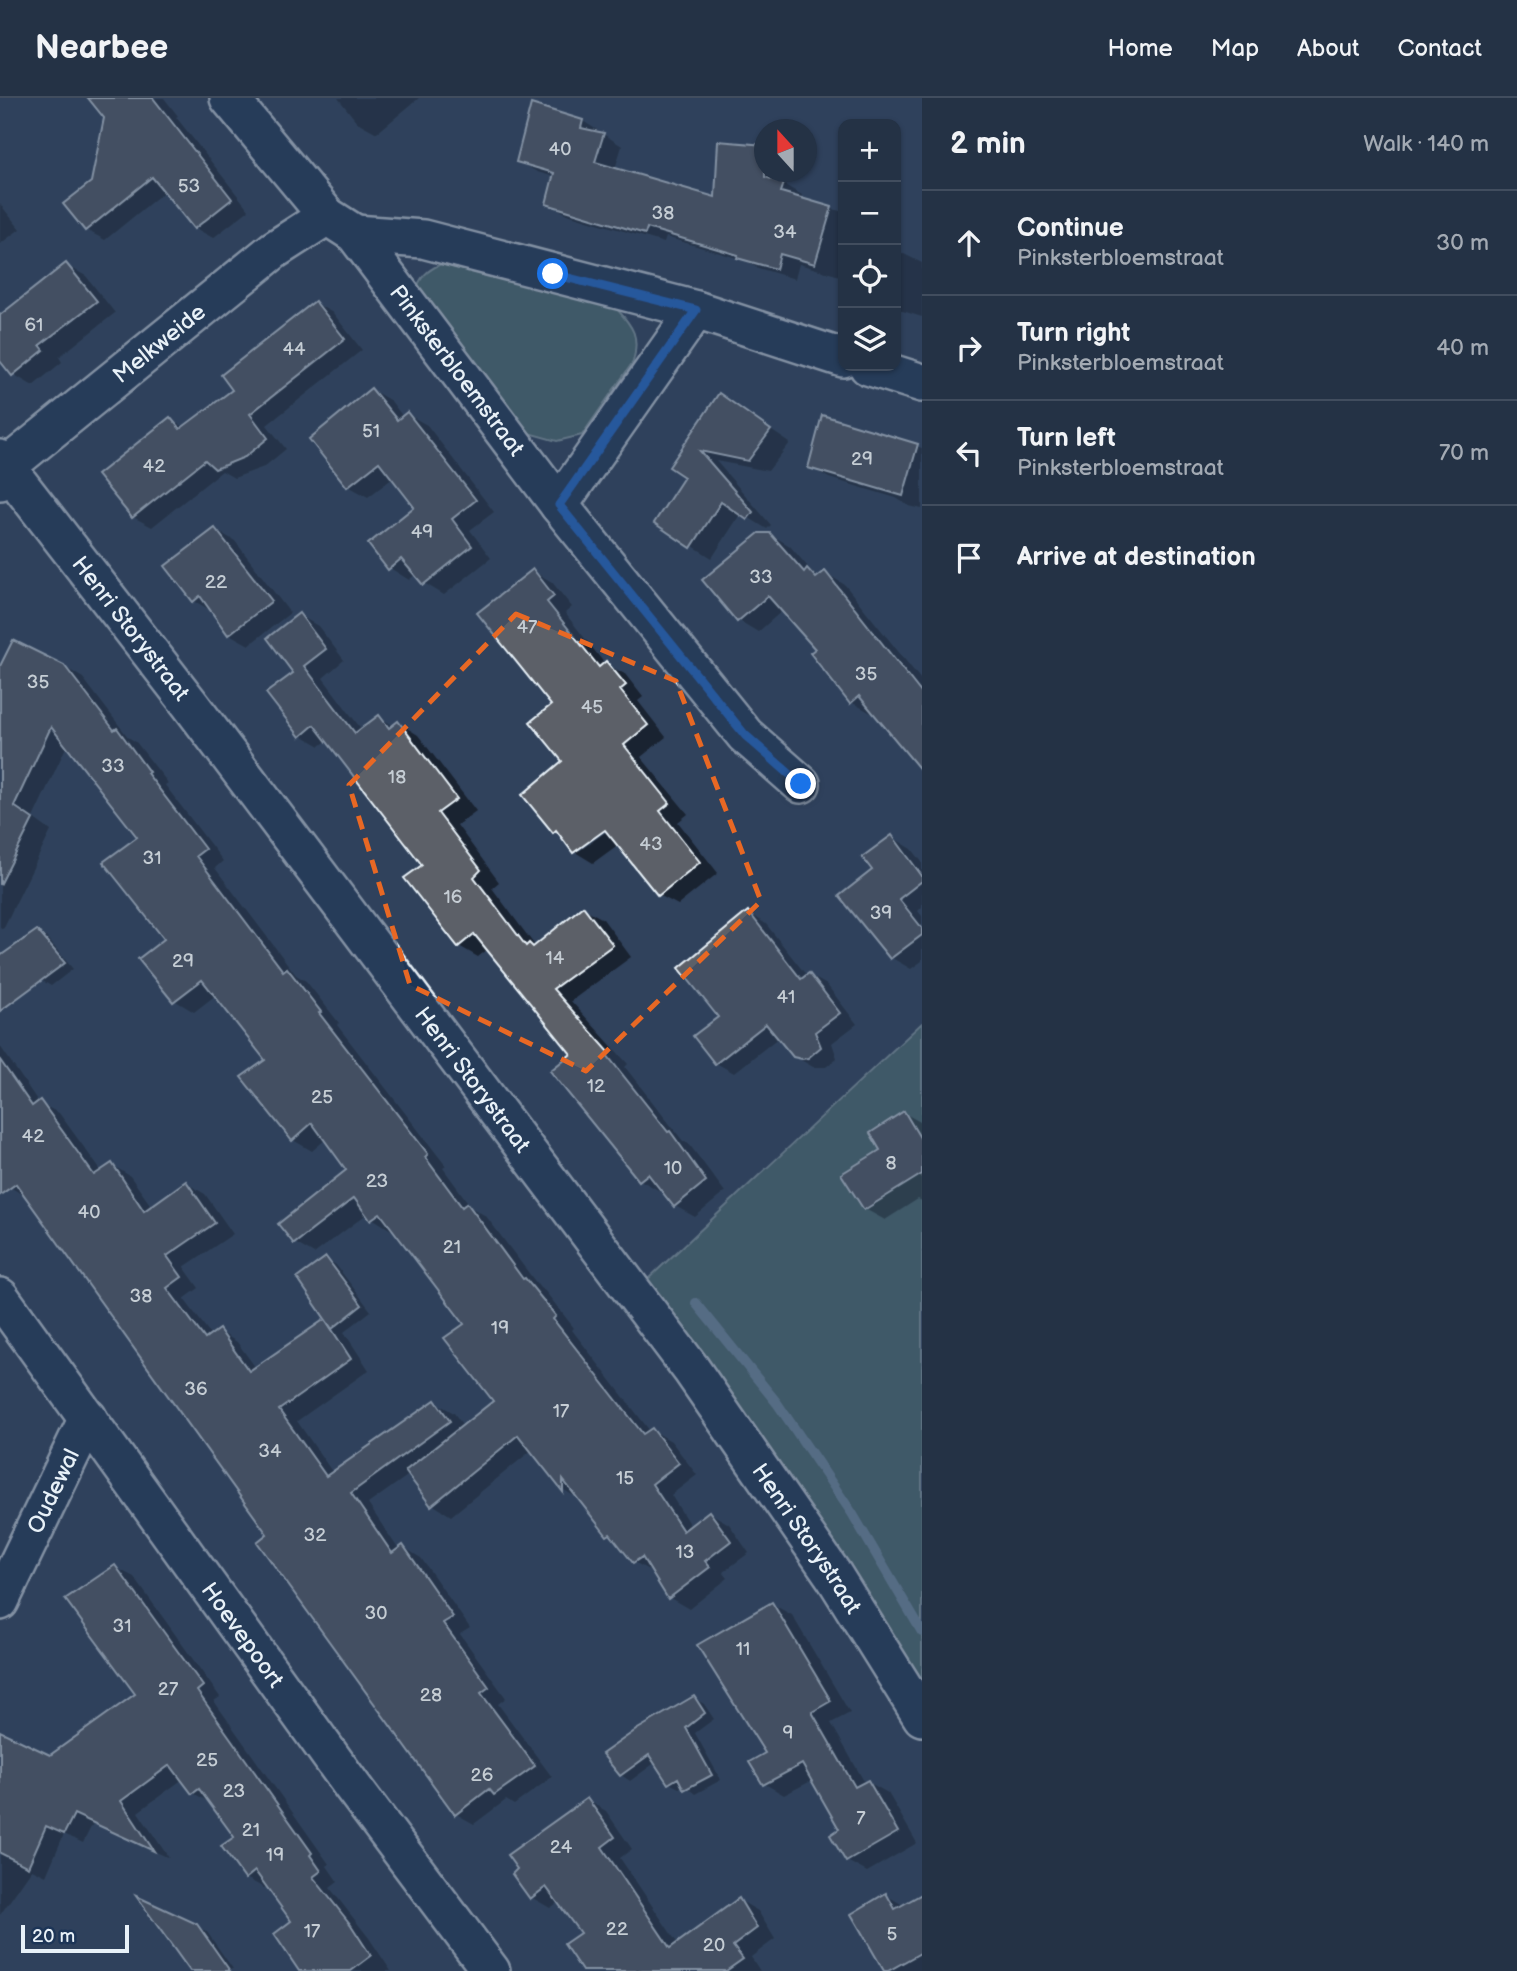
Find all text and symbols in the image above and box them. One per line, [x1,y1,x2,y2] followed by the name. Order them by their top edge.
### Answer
[35,28,168,68] text: Nearbee
[1108,34,1173,63] text: Home
[1211,34,1259,63] text: Map
[1297,34,1359,63] text: About
[1397,34,1482,63] text: Contact
[754,119,817,182] north arrow
[838,119,901,371] map controls
[838,119,901,182] button: +
[950,126,1026,162] text: 2 min
[1363,130,1489,158] text: Walk · 140 m
[549,138,571,161] house number: 40
[178,175,200,198] house number: 53
[838,182,901,245] button: −
[652,202,674,225] house number: 38
[1017,213,1124,244] text: Continue
[773,221,797,244] house number: 34
[950,224,988,262] icon: ahead
[1436,229,1489,257] text: 30 m
[1017,244,1224,272] text: Pinksterbloemstraat
[838,245,901,308] button: locate
[537,258,568,289] route start
[383,280,530,462] street label: Pinksterbloemstraat
[108,298,212,390] street label: Melkweide
[838,308,901,371] button: layers
[25,314,43,337] house number: 61
[1017,318,1130,349] text: Turn right
[950,329,988,367] icon: right
[1436,334,1489,362] text: 40 m
[282,338,306,361] house number: 44
[1017,349,1224,377] text: Pinksterbloemstraat
[362,420,380,443] house number: 51
[1017,423,1116,454] text: Turn left
[950,434,988,472] icon: left
[1439,439,1489,467] text: 70 m
[851,448,873,471] house number: 29
[1017,454,1224,482] text: Pinksterbloemstraat
[143,455,166,478] house number: 42
[411,521,433,544] house number: 49
[950,539,988,577] icon: arrive
[1017,542,1256,573] text: Arrive at destination
[66,551,195,707] street label: Henri Storystraat
[749,566,773,589] house number: 33
[205,571,228,594] house number: 22
[517,616,538,639] house number: 47
[855,663,877,686] house number: 35
[27,671,49,694] house number: 35
[581,696,603,719] house number: 45
[101,755,125,778] house number: 33
[388,766,406,789] house number: 18
[785,768,816,799] route end
[639,833,663,856] house number: 43
[142,847,162,870] house number: 31
[444,886,462,909] house number: 16
[870,902,892,925] house number: 39
[546,947,565,970] house number: 14
[172,950,194,973] house number: 29
[777,986,795,1009] house number: 41
[408,1002,536,1158] street label: Henri Storystraat
[587,1075,606,1098] house number: 12
[311,1086,333,1109] house number: 25
[22,1125,45,1148] house number: 42
[885,1152,897,1175] house number: 8
[664,1157,682,1180] house number: 10
[366,1170,388,1193] house number: 23
[78,1201,100,1224] house number: 40
[443,1236,461,1259] house number: 21
[130,1285,152,1308] house number: 38
[491,1317,509,1340] house number: 19
[184,1378,208,1401] house number: 36
[553,1400,570,1423] house number: 17
[258,1440,282,1463] house number: 34
[22,1445,86,1538] street label: Oudewal
[746,1458,867,1619] street label: Henri Storystraat
[616,1467,634,1490] house number: 15
[304,1524,327,1547] house number: 32
[675,1541,695,1564] house number: 13
[195,1577,290,1693] street label: Hoevepoort
[365,1602,387,1625] house number: 30
[112,1615,132,1638] house number: 31
[736,1638,750,1661] house number: 11
[158,1678,179,1701] house number: 27
[420,1684,442,1707] house number: 28
[783,1722,793,1745] house number: 9
[196,1749,218,1772] house number: 25
[471,1764,493,1787] house number: 26
[223,1780,245,1803] house number: 23
[856,1807,866,1830] house number: 7
[242,1819,260,1842] house number: 21
[550,1836,573,1859] house number: 24
[266,1844,284,1867] house number: 19
[606,1918,629,1941] house number: 22
[304,1920,321,1943] house number: 17
[21,1922,130,1954] scale bar
[887,1923,898,1946] house number: 5
[32,1925,75,1948] text: 20 m
[703,1934,725,1957] house number: 20

